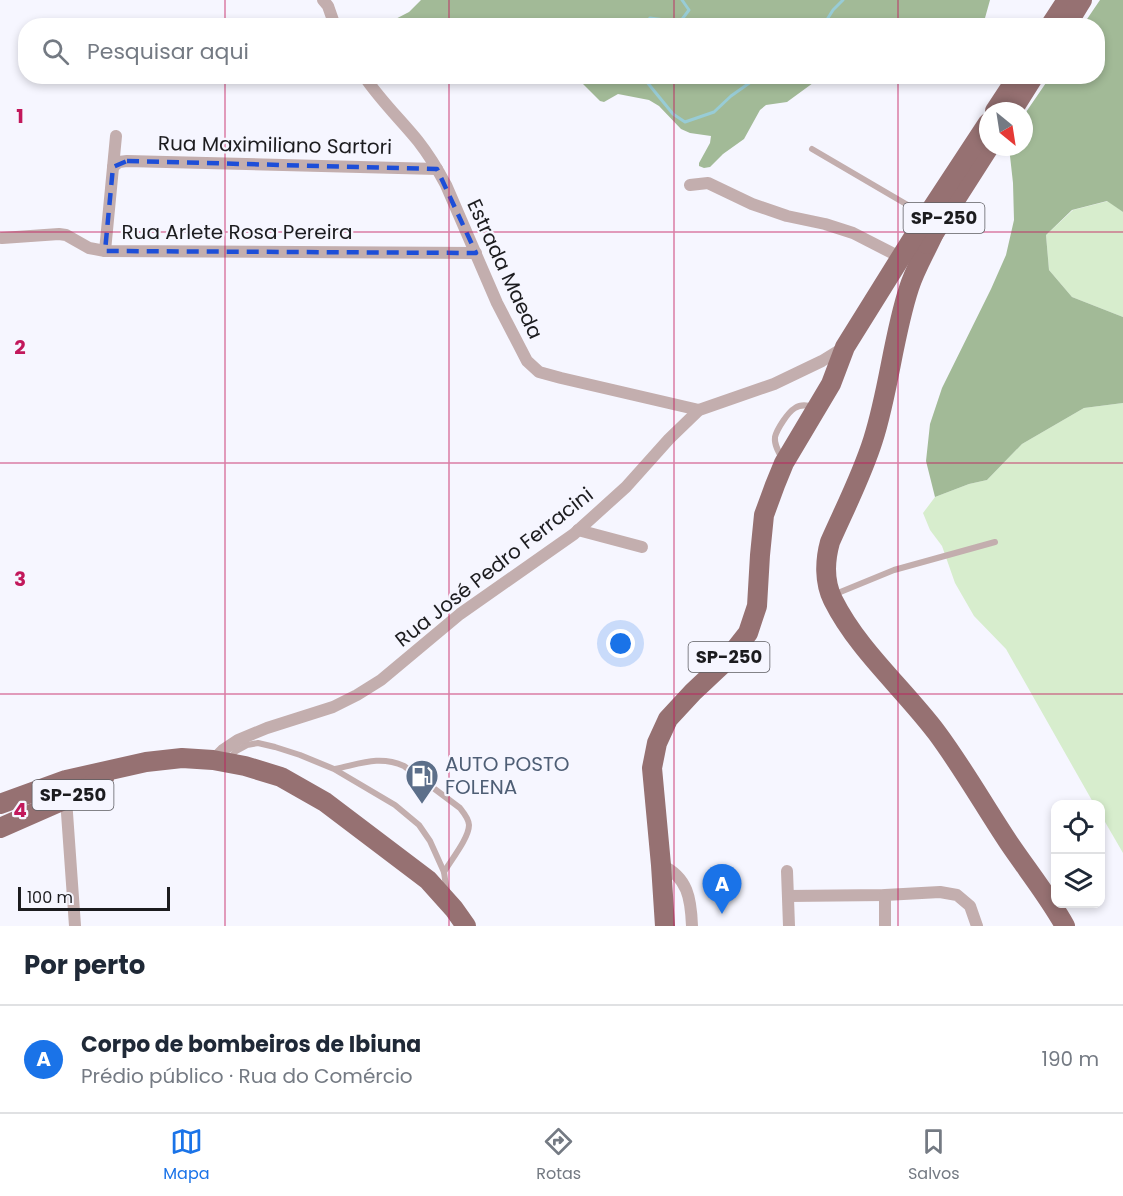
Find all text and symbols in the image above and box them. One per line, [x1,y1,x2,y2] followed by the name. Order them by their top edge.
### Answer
[18,18,1105,84] search box
[39,35,72,68] icon: search
[87,36,249,67] text: Pesquisar aqui
[16,102,24,130] text: 1
[979,102,1033,156] north arrow
[158,129,392,161] street label: Rua Maximiliano Sartori
[460,194,550,344] street label: Estrada Maeda
[904,203,984,233] road number: SP-250
[121,218,353,246] street label: Rua Arlete Rosa Pereira
[14,333,26,361] text: 2
[389,481,599,653] street label: Rua José Pedro Ferracini
[14,565,26,593] text: 3
[606,629,635,658] your location
[688,642,770,672] road number: SP-250
[445,750,569,801] place label: AUTO POSTO FOLENA
[404,758,440,805] fuel station icon: AUTO POSTO FOLENA
[32,780,113,810] road number: SP-250
[13,796,27,824] text: 4
[1051,800,1105,908] map controls
[1051,800,1105,854] button: locate
[1051,854,1105,908] button: layers
[702,864,742,914] pin: A
[18,884,170,912] scale bar
[27,886,73,909] text: 100 m
[24,947,145,983] text: Por perto
[81,1029,421,1060] text: Corpo de bombeiros de Ibiuna
[36,1045,51,1073] text: A
[1042,1045,1099,1073] text: 190 m
[81,1062,413,1090] text: Prédio público · Rua do Comércio
[163,1125,210,1186] tab: Mapa
[536,1125,581,1186] tab: Rotas
[908,1125,960,1186] tab: Salvos

